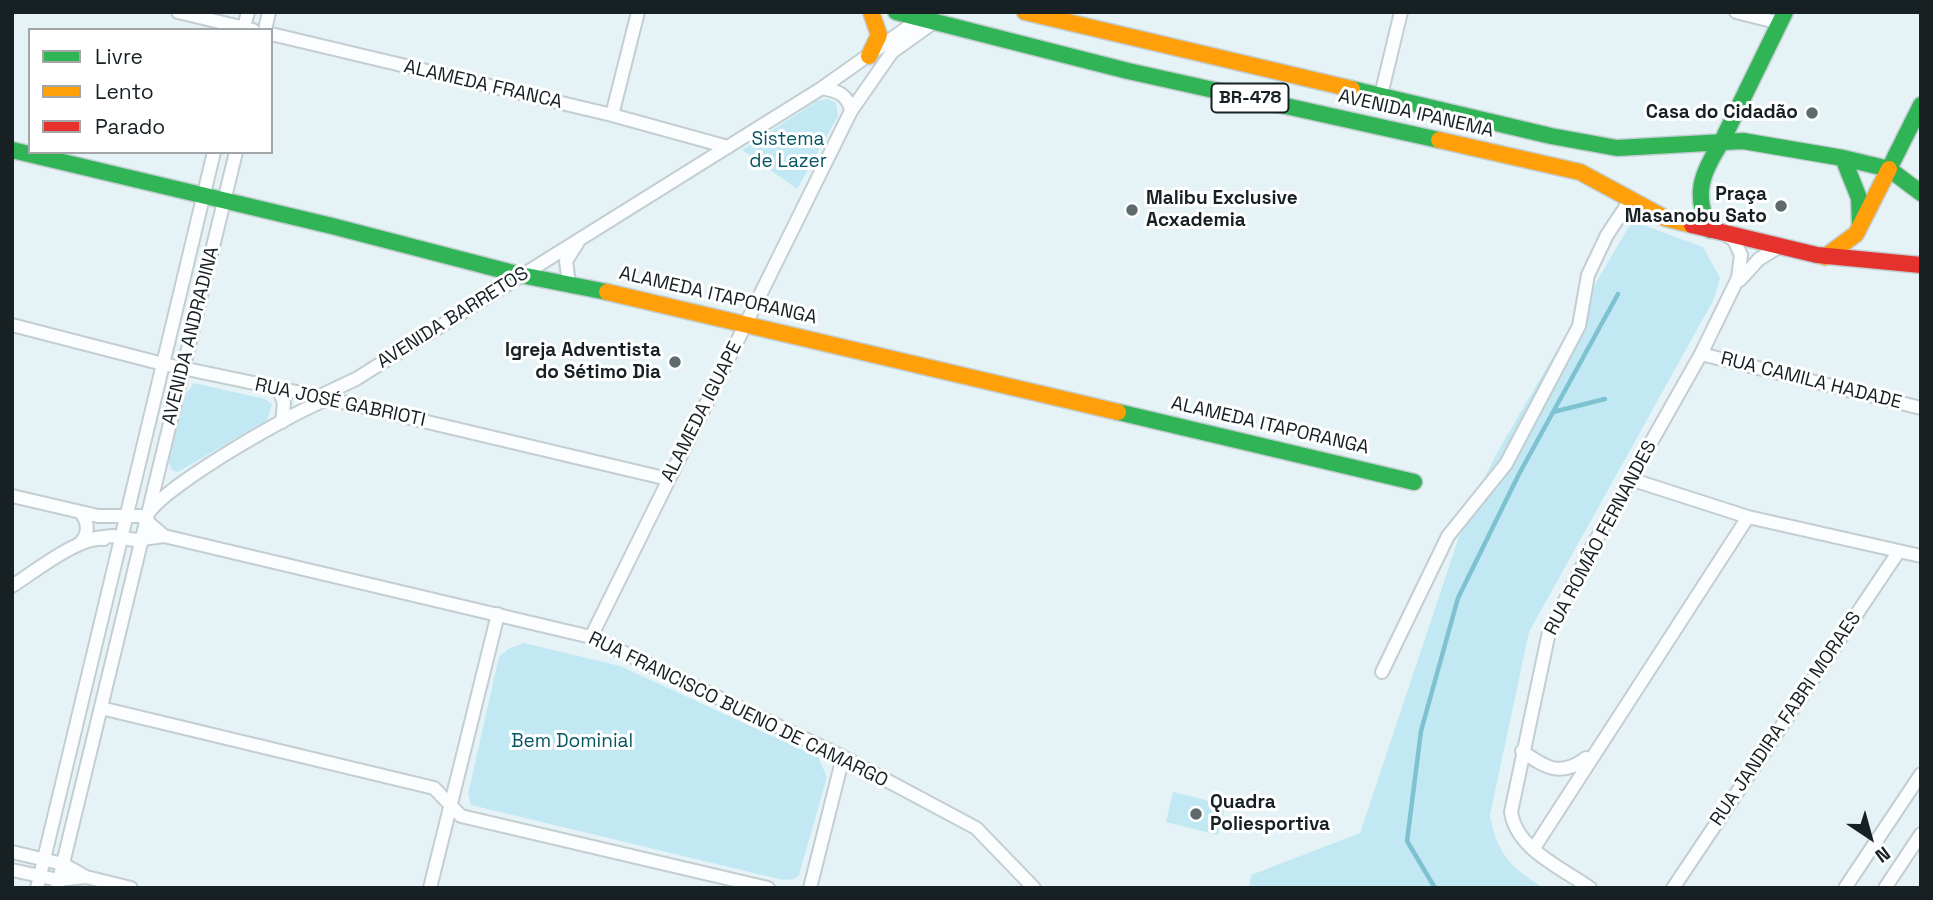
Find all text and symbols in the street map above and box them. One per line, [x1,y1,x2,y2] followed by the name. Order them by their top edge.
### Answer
[28,28,273,154] legend
[95,43,143,70] text: Livre
[402,56,564,114] street label: ALAMEDA FRANCA
[95,78,154,105] text: Lento
[1212,84,1288,113] road number: BR-478
[1336,85,1496,143] street label: AVENIDA IPANEMA
[1646,102,1798,124] place label: Casa do Cidadão
[1804,105,1820,121] marker: Casa do Cidadão
[95,113,165,140] text: Parado
[749,129,827,173] park label: Sistema de Lazer
[1625,184,1767,228] place label: Praça Masanobu Sato
[1146,188,1298,232] place label: Malibu Exclusive Acxademia
[1773,198,1789,214] marker: Praça Masanobu Sato
[1124,202,1140,218] marker: Malibu Exclusive Acxademia
[158,245,224,427] street label: AVENIDA ANDRADINA
[373,262,533,374] street label: AVENIDA BARRETOS
[617,262,819,330] street label: ALAMEDA ITAPORANGA
[657,338,747,486] street label: ALAMEDA IGUAPE
[505,340,661,384] place label: Igreja Adventista do Sétimo Dia
[1718,347,1904,415] street label: RUA CAMILA HADADE
[667,354,683,370] marker: Igreja Adventista do Sétimo Dia
[253,374,427,432] street label: RUA JOSÉ GABRIOTI
[1169,392,1371,460] street label: ALAMEDA ITAPORANGA
[1540,437,1662,639] street label: RUA ROMÃO FERNANDES
[1706,608,1866,830] street label: RUA JANDIRA FABRI MORAES
[585,627,891,793] street label: RUA FRANCISCO BUENO DE CAMARGO
[511,731,633,753] park label: Bem Dominial
[1210,792,1330,836] place label: Quadra Poliesportiva
[1835,802,1905,872] north arrow
[1188,806,1204,822] marker: Quadra Poliesportiva
[1870,841,1895,868] text: N

